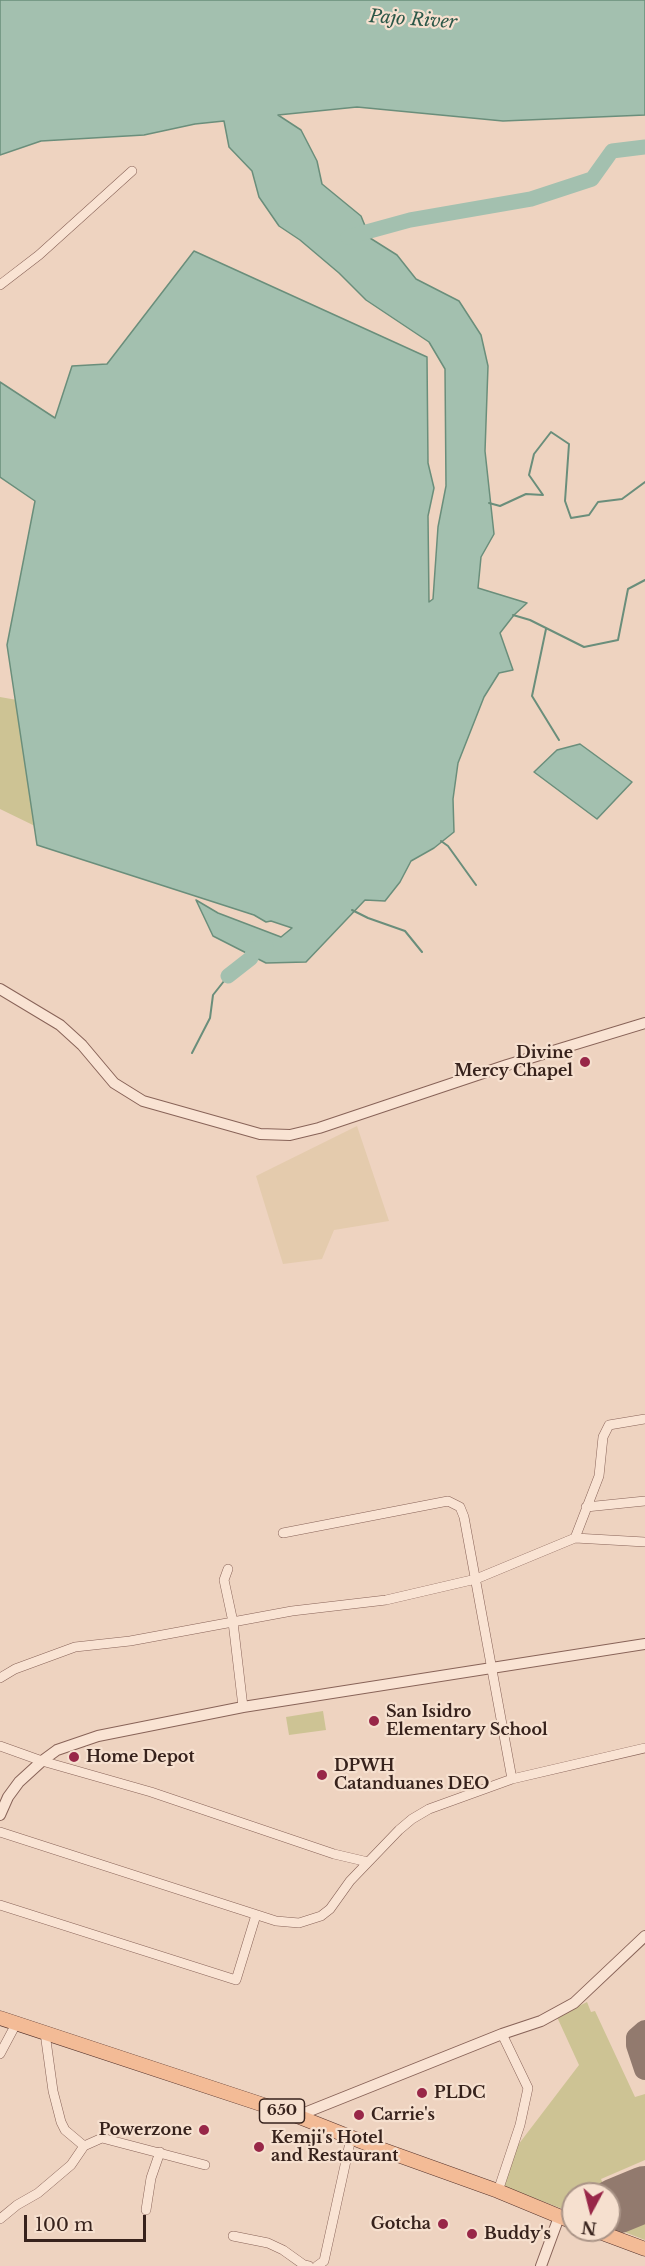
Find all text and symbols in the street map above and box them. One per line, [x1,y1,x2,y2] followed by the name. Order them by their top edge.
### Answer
[368,6,458,34] water label: Pajo River
[454,1043,573,1081] place label: Divine Mercy Chapel
[578,1055,592,1069] marker: Divine Mercy Chapel
[386,1702,548,1740] place label: San Isidro Elementary School
[367,1714,381,1728] marker: San Isidro Elementary School
[86,1747,195,1767] place label: Home Depot
[67,1750,81,1764] marker: Home Depot
[334,1756,489,1794] place label: DPWH Catanduanes DEO
[315,1768,329,1782] marker: DPWH Catanduanes DEO
[434,2083,485,2103] place label: PLDC
[415,2086,429,2100] marker: PLDC
[260,2099,304,2123] road number: 650
[371,2105,435,2125] place label: Carrie's
[352,2108,366,2122] marker: Carrie's
[99,2120,192,2140] place label: Powerzone
[197,2123,211,2137] marker: Powerzone
[271,2128,398,2166] place label: Kemji's Hotel and Restaurant
[252,2140,266,2154] marker: Kemji's Hotel and Restaurant
[561,2182,621,2242] north arrow
[27,2203,148,2241] scale bar
[35,2214,93,2236] text: 100 m
[371,2214,431,2234] place label: Gotcha
[436,2217,450,2231] marker: Gotcha
[580,2217,598,2239] text: N
[484,2224,551,2244] place label: Buddy's
[465,2227,479,2241] marker: Buddy's

